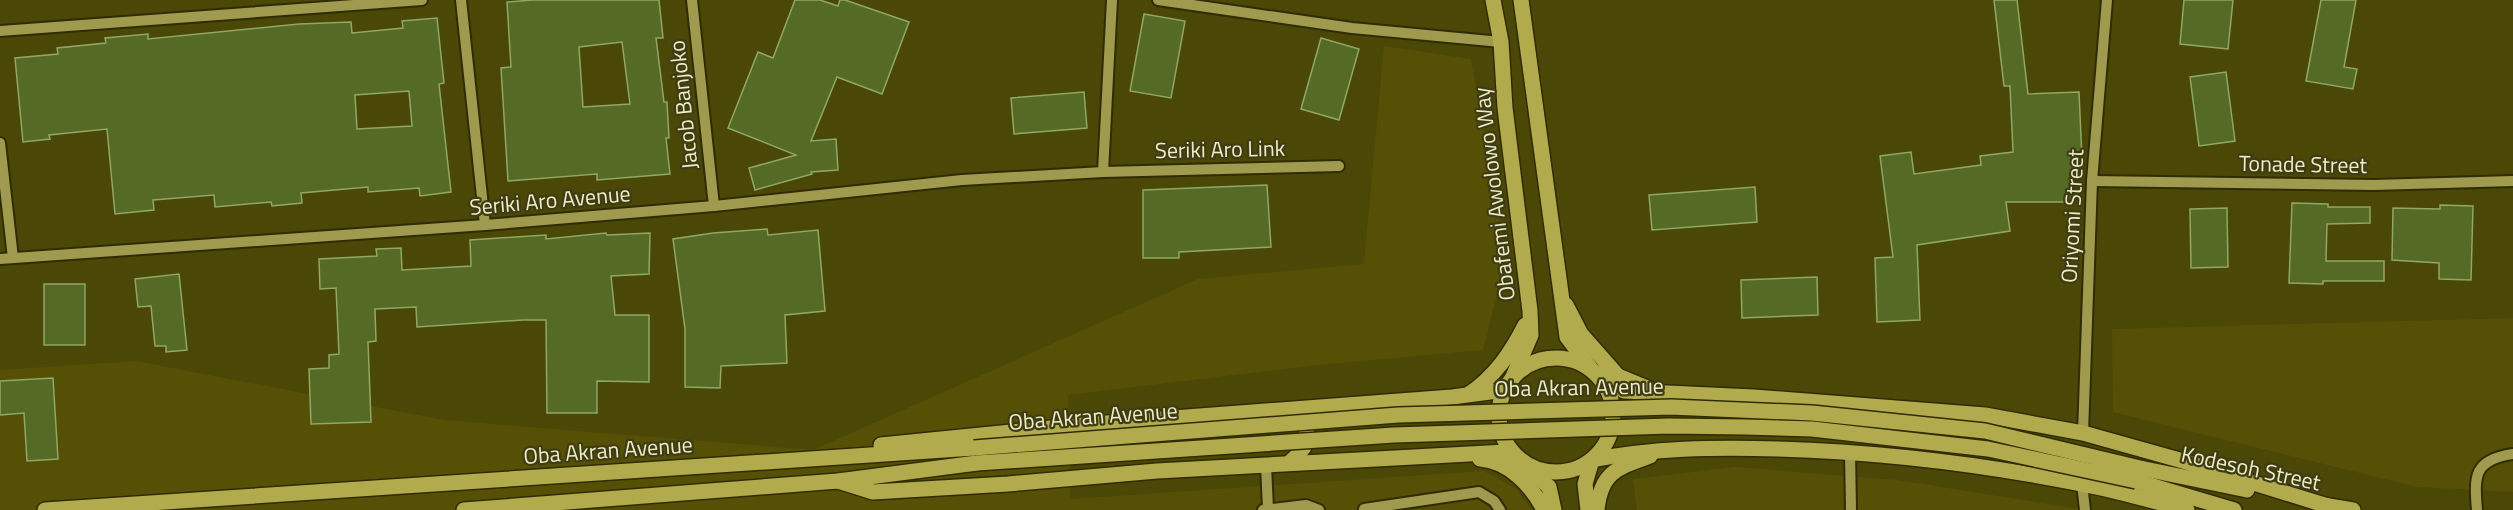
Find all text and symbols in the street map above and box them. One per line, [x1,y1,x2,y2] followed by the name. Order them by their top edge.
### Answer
[659,39,707,171] street label: Jacob Banjoko
[1464,85,1524,303] street label: Obafemi Awolowo Way
[1155,131,1286,167] street label: Seriki Aro Link
[2239,146,2368,182] street label: Tonade Street
[2052,148,2092,284] street label: Oriyomi Street
[468,176,632,224] street label: Seriki Aro Avenue
[1494,369,1664,405] street label: Oba Akran Avenue
[1007,393,1179,439] street label: Oba Akran Avenue
[522,427,694,473] street label: Oba Akran Avenue
[2178,437,2324,499] street label: Kodesoh Street

